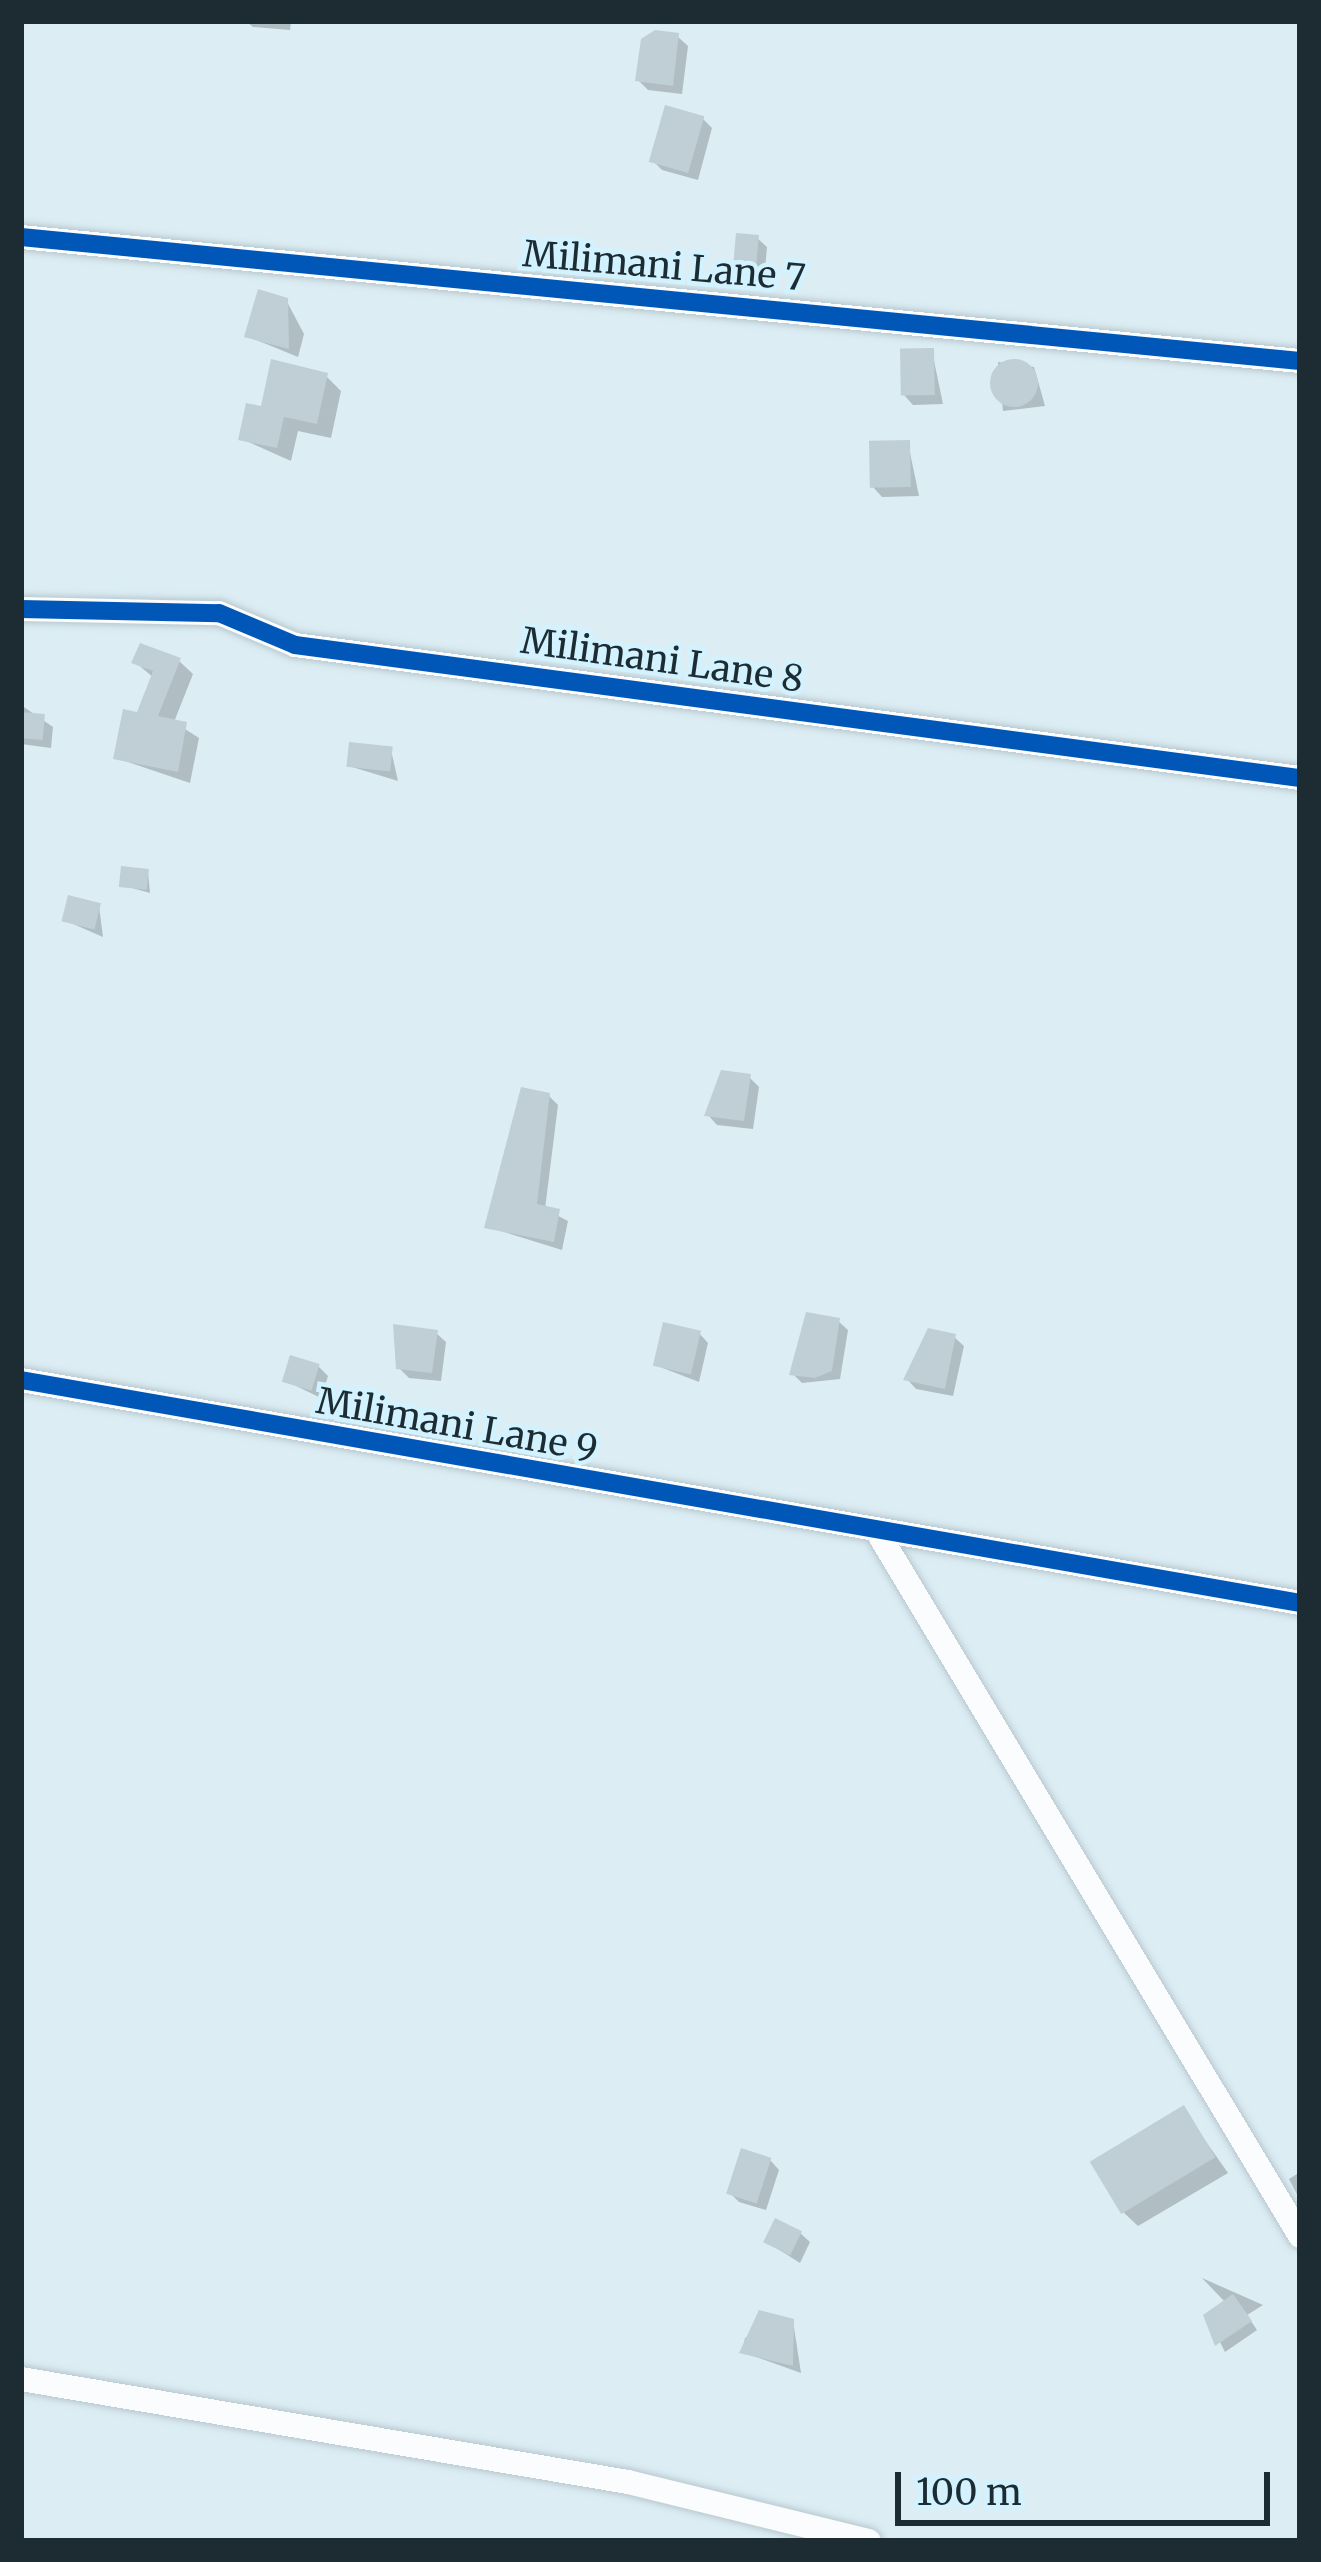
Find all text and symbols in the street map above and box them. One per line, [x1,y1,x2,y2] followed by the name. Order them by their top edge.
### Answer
[521,232,807,300] street label: Milimani Lane 7
[518,619,806,701] street label: Milimani Lane 8
[313,1379,601,1471] street label: Milimani Lane 9
[901,2448,1276,2522] scale bar
[916,2470,1022,2515] text: 100 m

